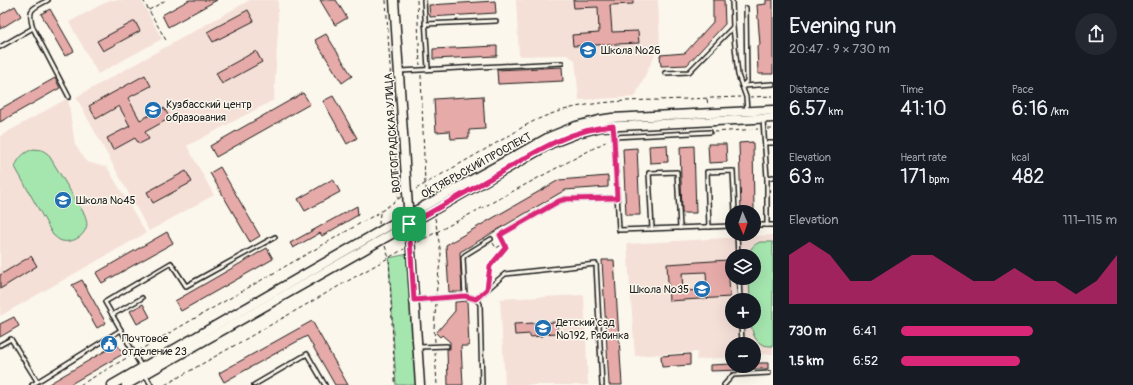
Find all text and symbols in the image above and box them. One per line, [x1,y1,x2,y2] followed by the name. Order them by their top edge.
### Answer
[789,12,897,40] text: Evening run
[1075,13,1117,55] button: share
[578,40,598,60] school or university icon: Школа №26
[789,41,890,57] text: 20:47 · 9 × 730 m
[601,44,661,57] place label: Школа №26
[382,73,403,193] street label: ВОЛГОГРАДСКАЯ УЛИЦА
[789,83,829,96] text: Distance
[900,83,923,96] text: Time
[1012,83,1033,96] text: Pace
[789,96,826,121] text: 6.57
[900,96,947,121] text: 41:10
[1012,96,1048,121] text: 6:16
[166,98,252,124] place label: Кузбасский центр образования
[143,100,163,120] school or university icon: Кузбасский центр образования
[826,105,843,118] text: km
[1048,105,1069,118] text: /km
[419,130,534,201] street label: ОКТЯБРЬСКИЙ ПРОСПЕКТ
[789,151,831,164] text: Elevation
[900,151,947,164] text: Heart rate
[1012,151,1030,164] text: kcal
[789,164,812,189] text: 63
[900,164,927,189] text: 171
[1012,164,1045,189] text: 482
[812,173,824,186] text: m
[927,173,949,186] text: bpm
[53,190,73,210] school or university icon: Школа №45
[76,194,136,207] place label: Школа №45
[725,205,761,241] north arrow
[725,205,761,373] map controls
[392,207,426,241] pin
[789,212,839,228] text: Elevation
[1063,212,1117,228] text: 111–115 m
[398,213,420,235] icon: arrive
[725,249,761,285] button: layers
[692,279,712,299] school or university icon: Школа №35
[630,283,689,296] place label: Школа №35
[725,293,761,329] button: +
[555,316,629,342] place label: Детский сад №192, Рябинка
[533,318,553,338] school or university icon: Детский сад №192, Рябинка
[789,323,826,339] text: 730 m
[853,323,877,339] text: 6:41
[122,332,187,358] place label: Почтовое отделение 23
[99,334,119,354] public building icon: Почтовое отделение 23
[725,337,761,373] button: −
[789,353,824,369] text: 1.5 km
[853,353,878,369] text: 6:52

